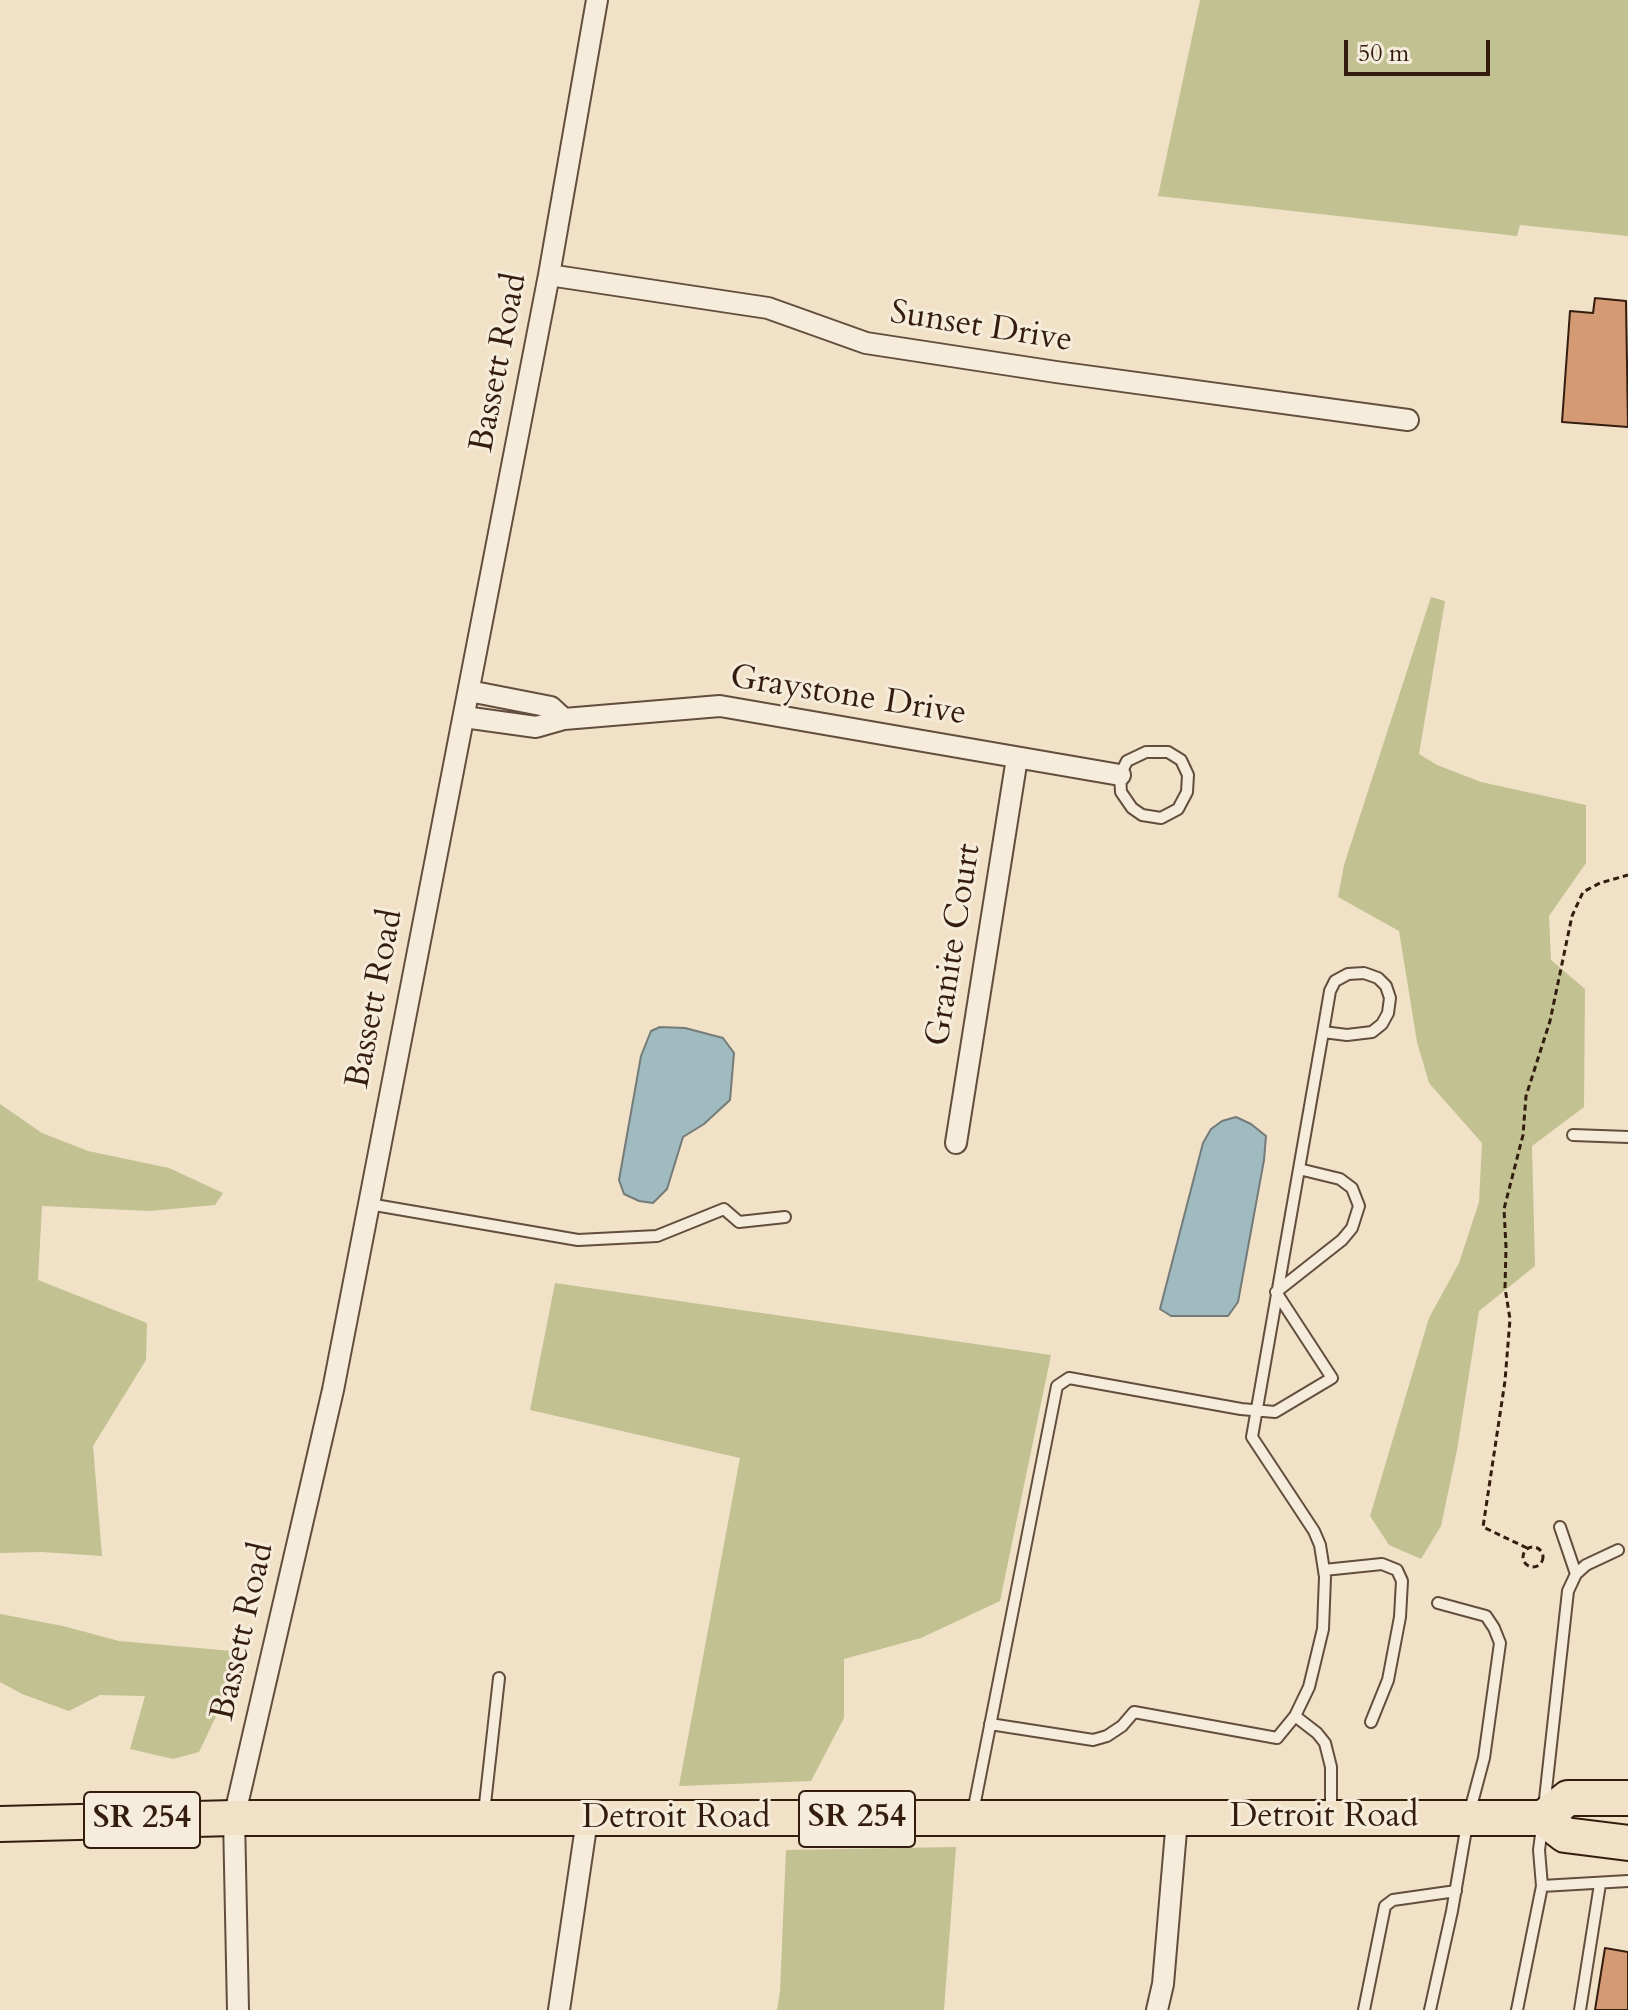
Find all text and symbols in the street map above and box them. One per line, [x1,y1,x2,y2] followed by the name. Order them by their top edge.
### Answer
[1348,24,1494,74] scale bar
[1358,37,1409,70] text: 50 m
[463,270,537,456] street label: Bassett Road
[887,293,1075,363] street label: Sunset Drive
[727,658,969,736] street label: Graystone Drive
[919,841,991,1049] street label: Granite Court
[339,906,413,1092] street label: Bassett Road
[204,1539,284,1725] street label: Bassett Road
[799,1791,915,1847] road number: SR 254
[84,1792,200,1848] road number: SR 254
[1230,1798,1418,1838] street label: Detroit Road
[582,1799,770,1839] street label: Detroit Road

